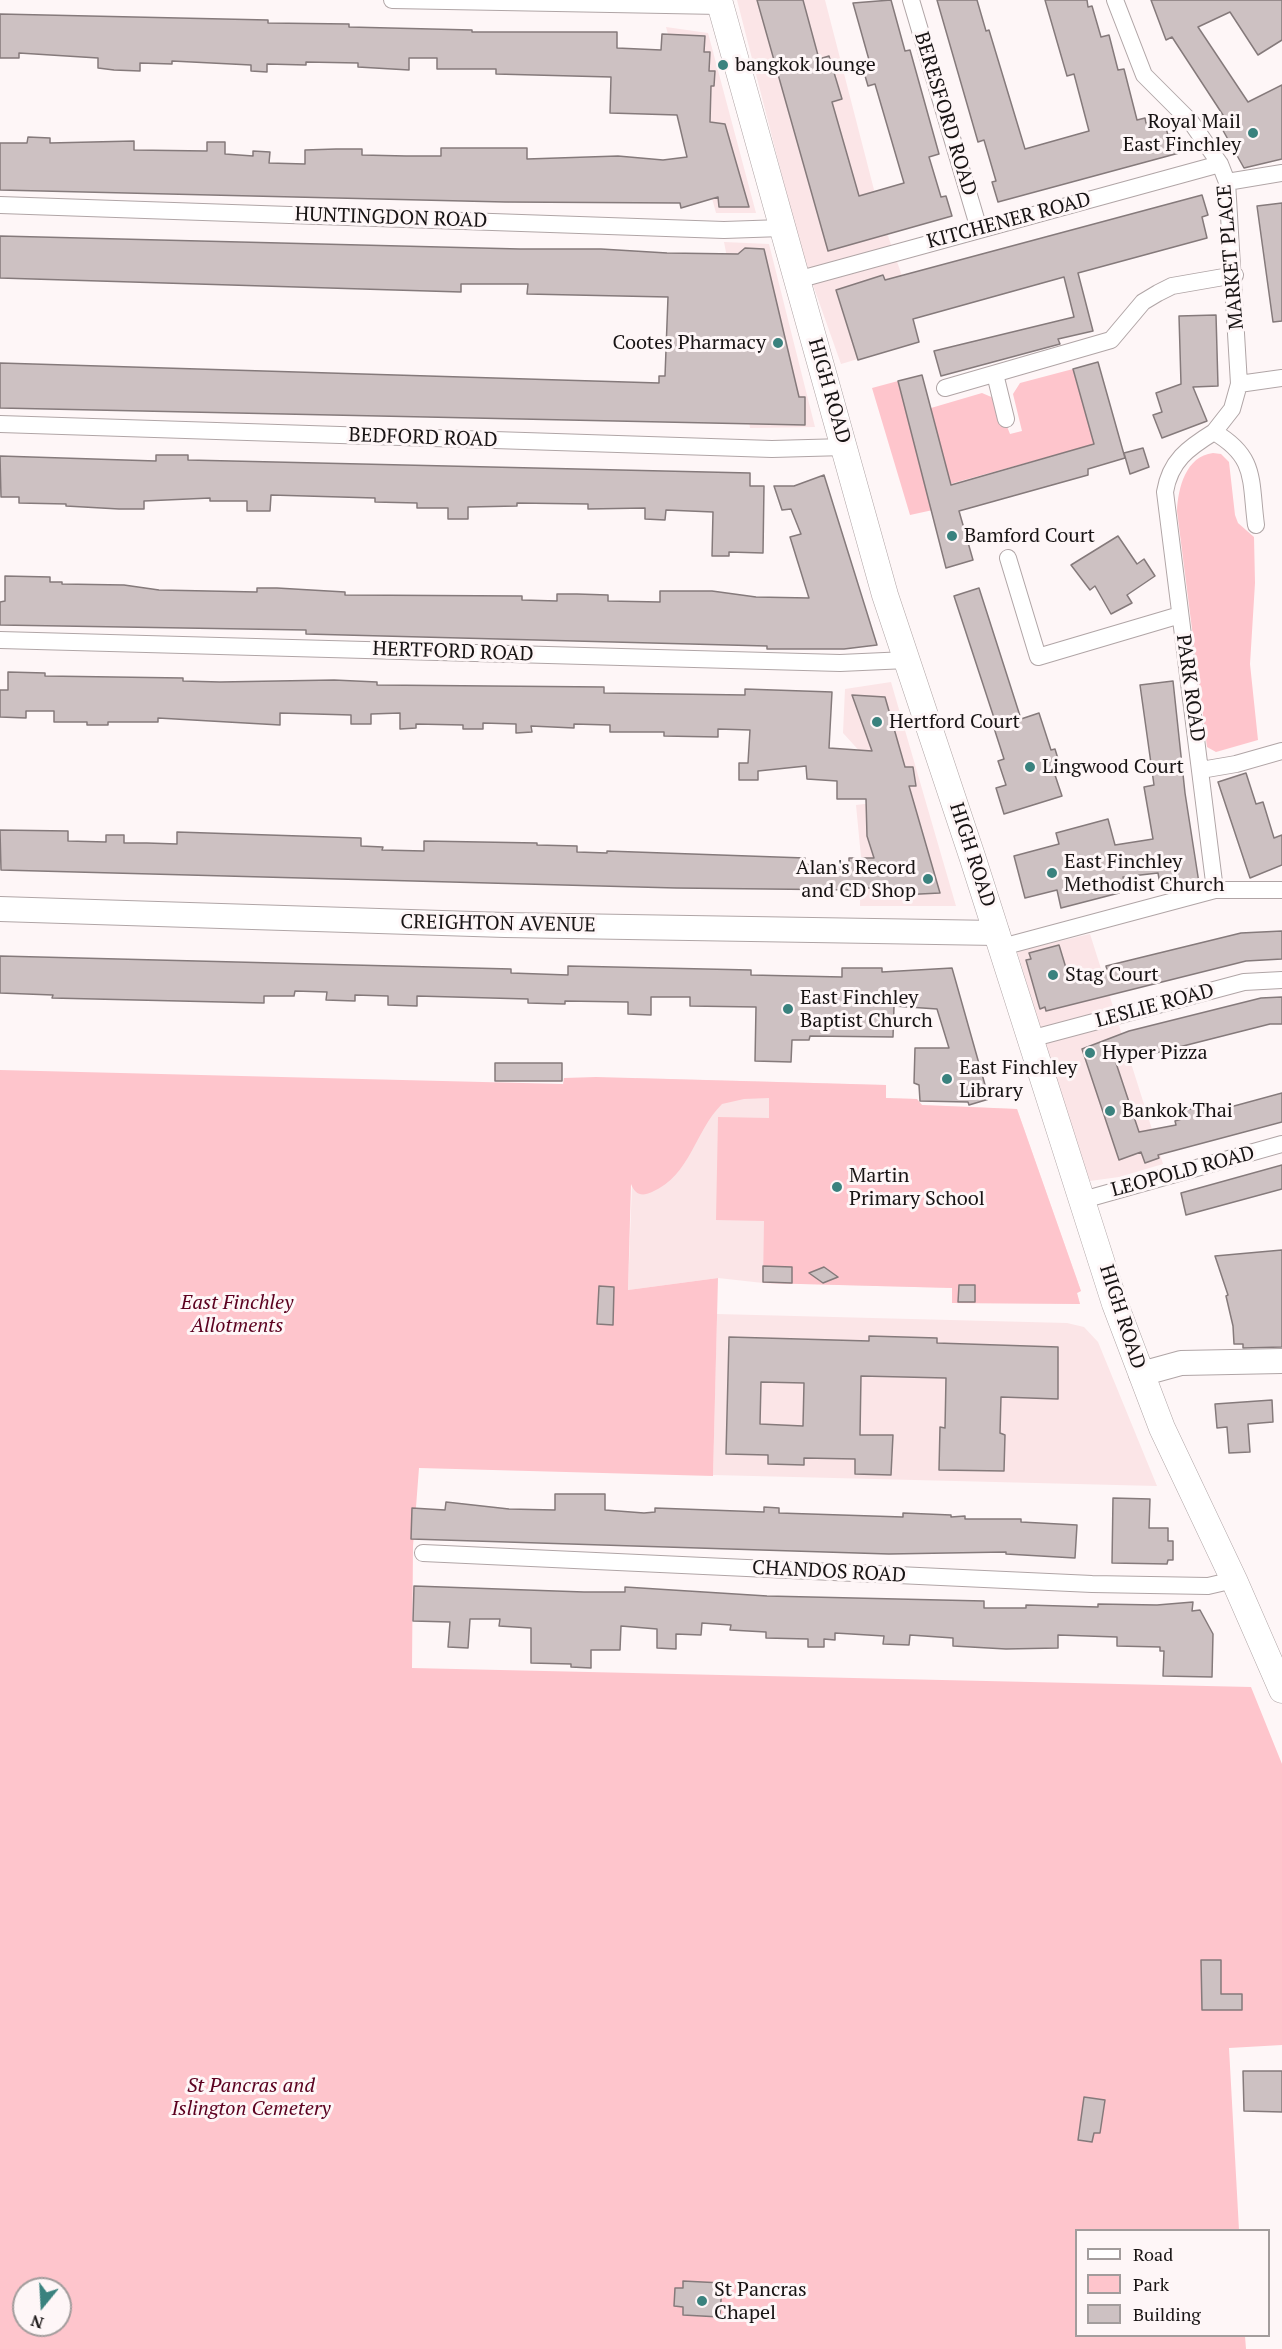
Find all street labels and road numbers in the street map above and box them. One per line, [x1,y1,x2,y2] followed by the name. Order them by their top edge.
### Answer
[909,29,981,199] street label: BERESFORD ROAD
[1213,183,1249,331] street label: MARKET PLACE
[925,188,1093,254] street label: KITCHENER ROAD
[294,203,488,233] street label: HUNTINGDON ROAD
[803,336,855,446] street label: HIGH ROAD
[348,423,498,453] street label: BEDFORD ROAD
[1171,633,1209,743] street label: PARK ROAD
[372,637,534,667] street label: HERTFORD ROAD
[944,800,1000,910] street label: HIGH ROAD
[400,910,596,938] street label: CREIGHTON AVENUE
[1093,979,1217,1033] street label: LESLIE ROAD
[1109,1141,1257,1203] street label: LEOPOLD ROAD
[1094,1262,1150,1372] street label: HIGH ROAD
[752,1556,906,1588] street label: CHANDOS ROAD

